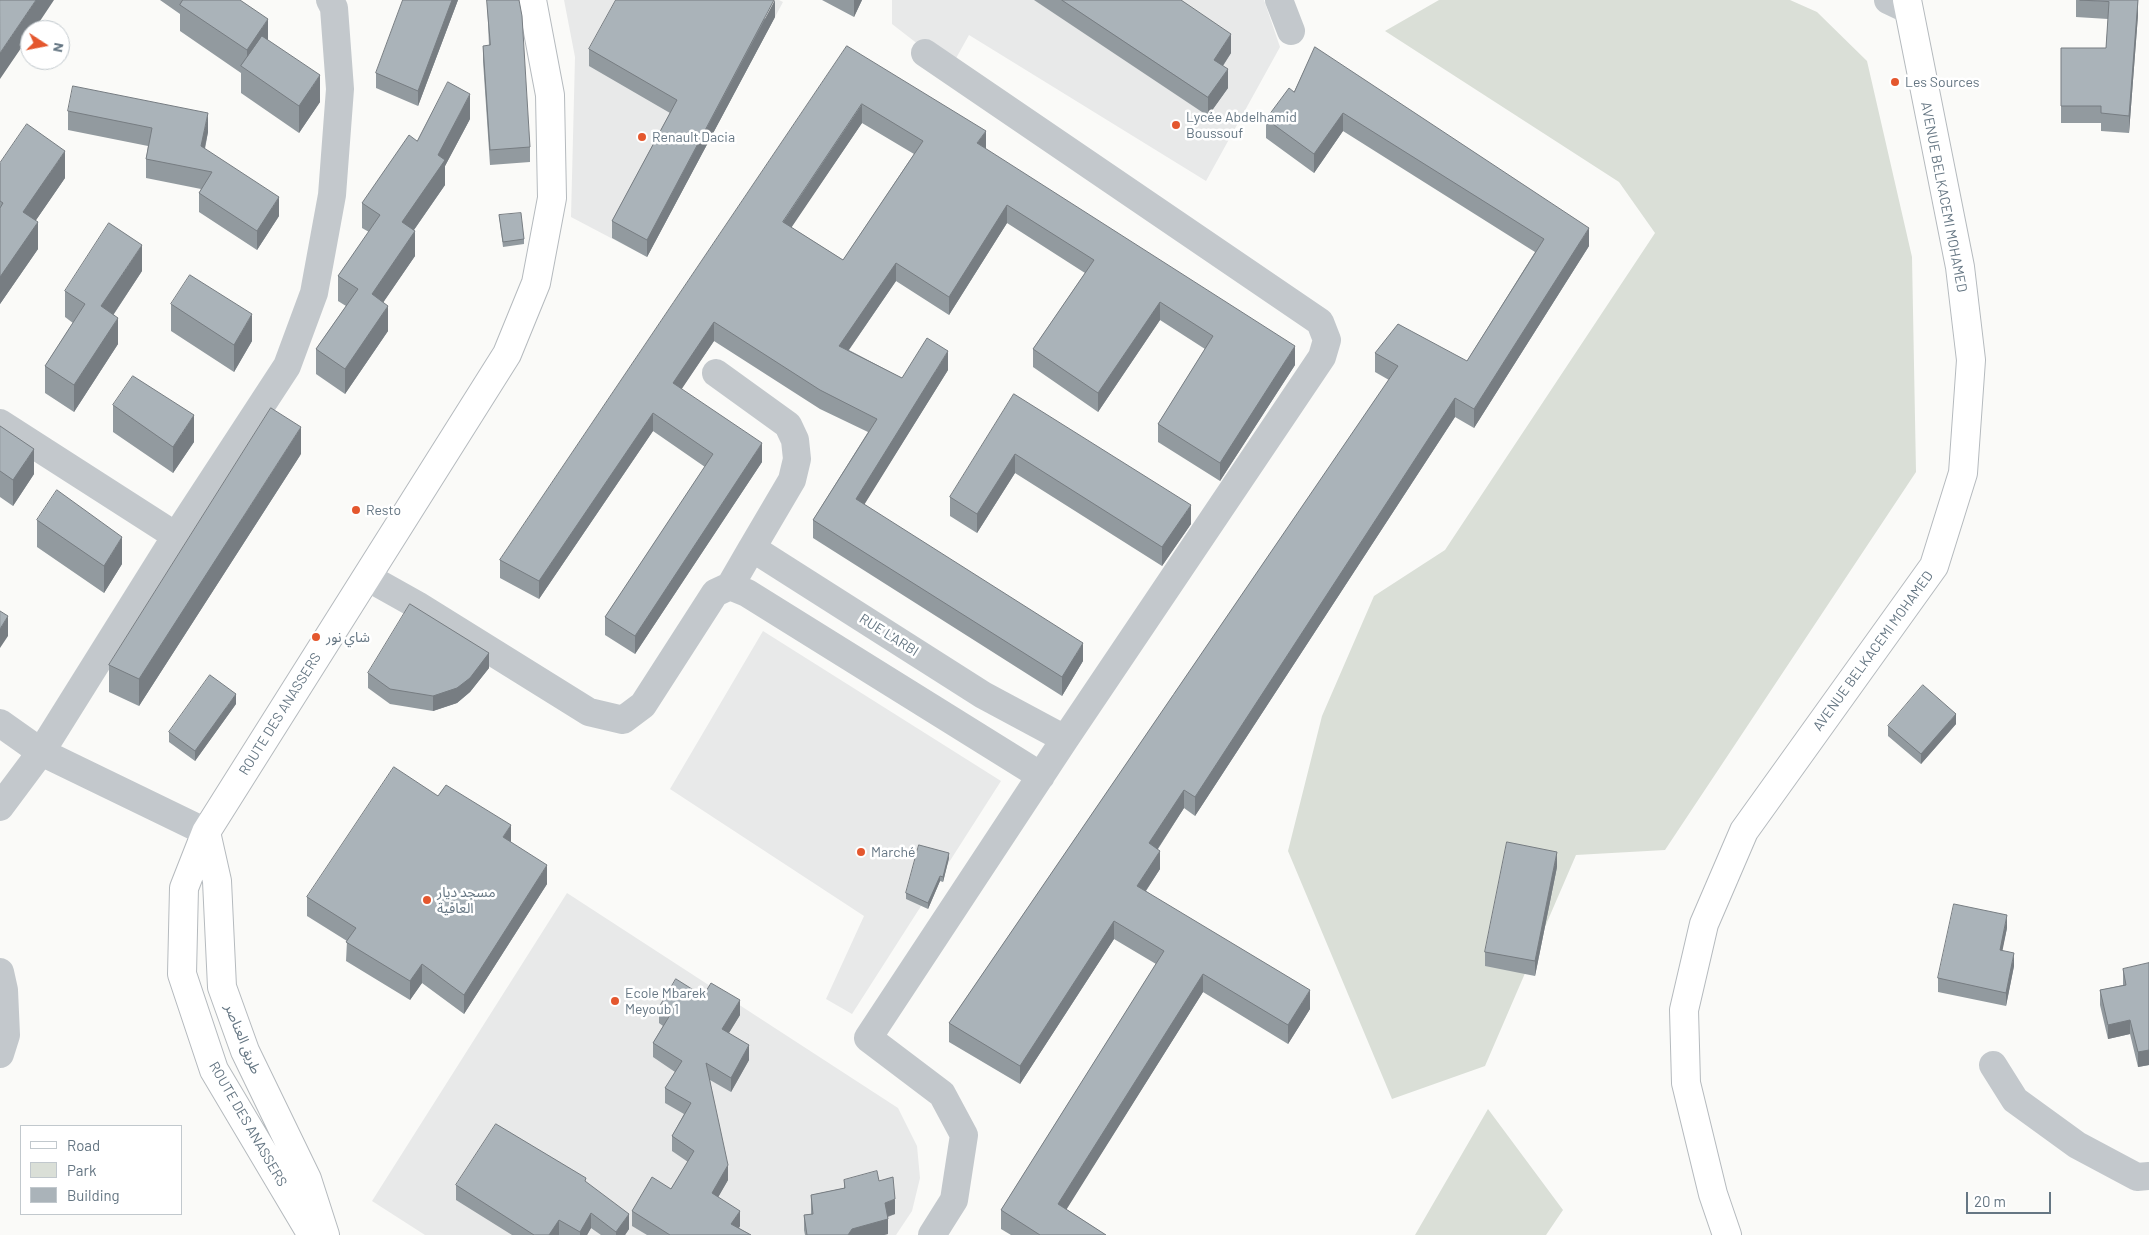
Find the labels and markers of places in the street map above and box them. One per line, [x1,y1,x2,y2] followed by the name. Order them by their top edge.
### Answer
[1905,74,1979,90] place label: Les Sources
[1889,76,1901,88] marker: Les Sources
[1186,109,1297,142] place label: Lycée Abdelhamid Boussouf
[1170,119,1182,131] marker: Lycée Abdelhamid Boussouf
[652,129,735,145] place label: Renault Dacia
[636,131,648,143] marker: Renault Dacia
[366,502,401,518] place label: Resto
[350,504,362,516] marker: Resto
[326,629,370,645] place label: شاي نور
[310,631,322,643] marker: شاي نور
[871,844,915,860] place label: Marché
[855,846,867,858] marker: Marché
[437,884,495,916] place label: مسجد ديار العافية
[421,894,433,906] marker: مسجد ديار العافية
[625,985,706,1018] place label: Ecole Mbarek Meyoub 1
[609,995,621,1007] marker: Ecole Mbarek Meyoub 1

